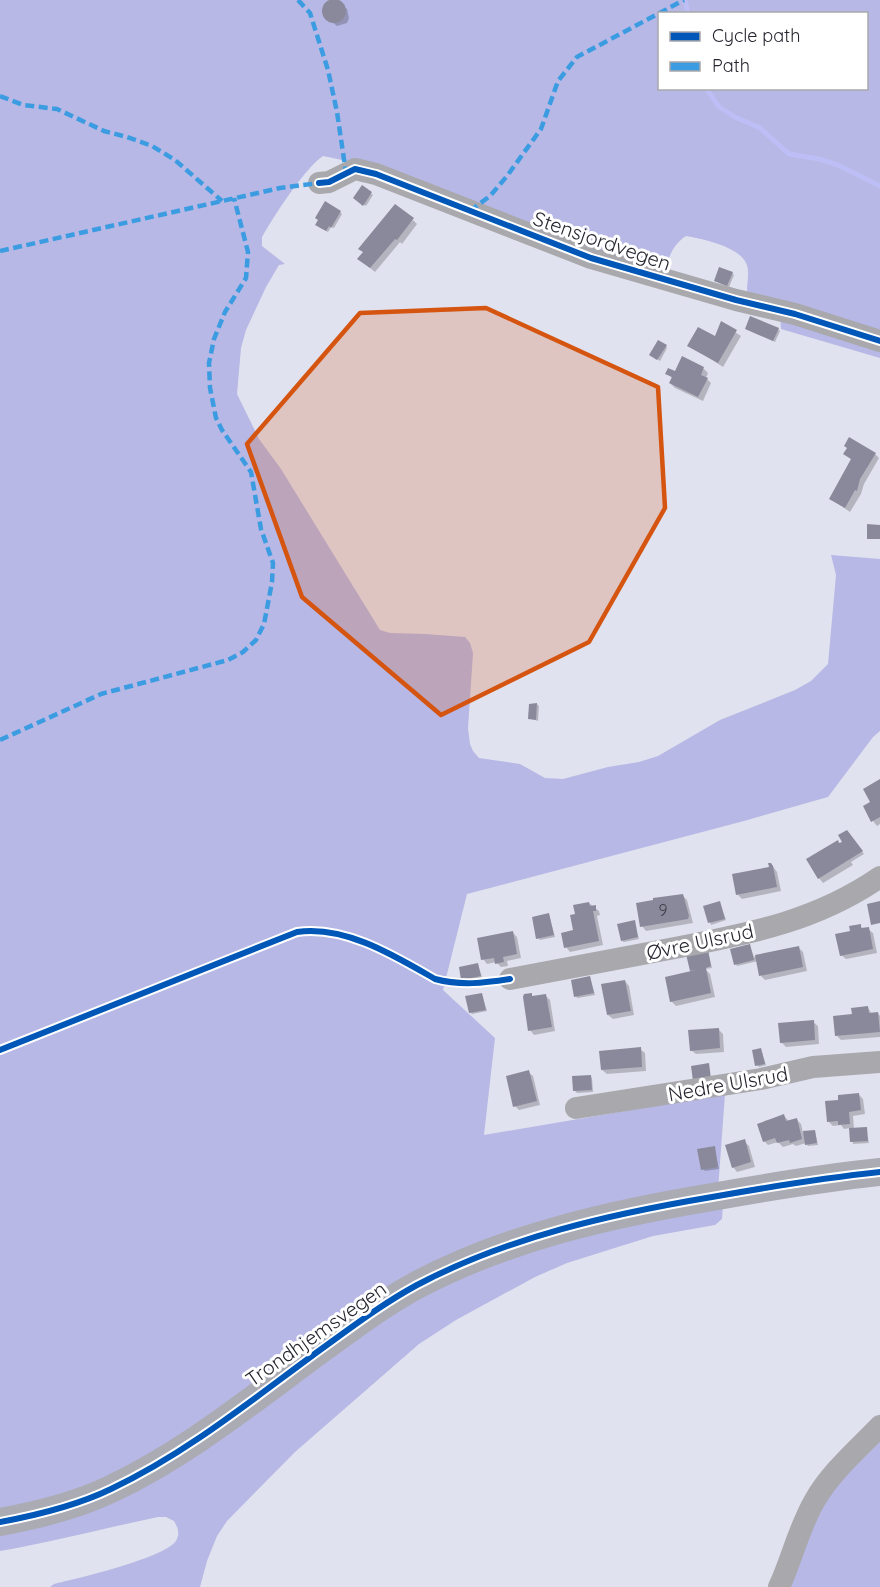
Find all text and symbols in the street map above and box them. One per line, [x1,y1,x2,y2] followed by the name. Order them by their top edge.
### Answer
[658,12,868,90] legend
[712,24,800,47] text: Cycle path
[712,54,750,77] text: Path
[530,205,674,276] street label: Stensjordvegen
[659,900,668,920] house number: 9
[644,918,756,965] street label: Øvre Ulsrud
[666,1061,790,1106] street label: Nedre Ulsrud
[240,1276,391,1391] street label: Trondhjemsvegen

